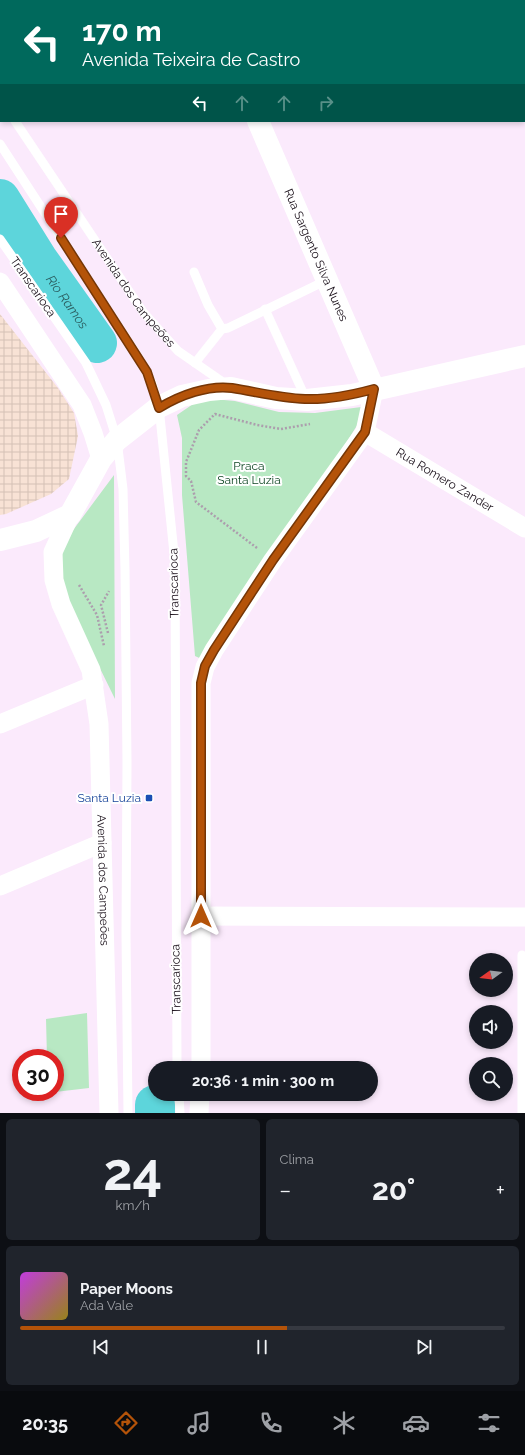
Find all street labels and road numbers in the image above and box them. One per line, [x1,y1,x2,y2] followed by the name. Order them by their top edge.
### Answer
[281,187,351,324] street label: Rua Sargento Silva Nunes
[89,236,178,350] street label: Avenida dos Campeões
[7,254,59,320] street label: Transcarioca
[393,445,497,515] street label: Rua Romero Zander
[166,548,182,618] street label: Transcarioca
[94,814,112,946] street label: Avenida dos Campeões
[168,944,184,1014] street label: Transcarioca

